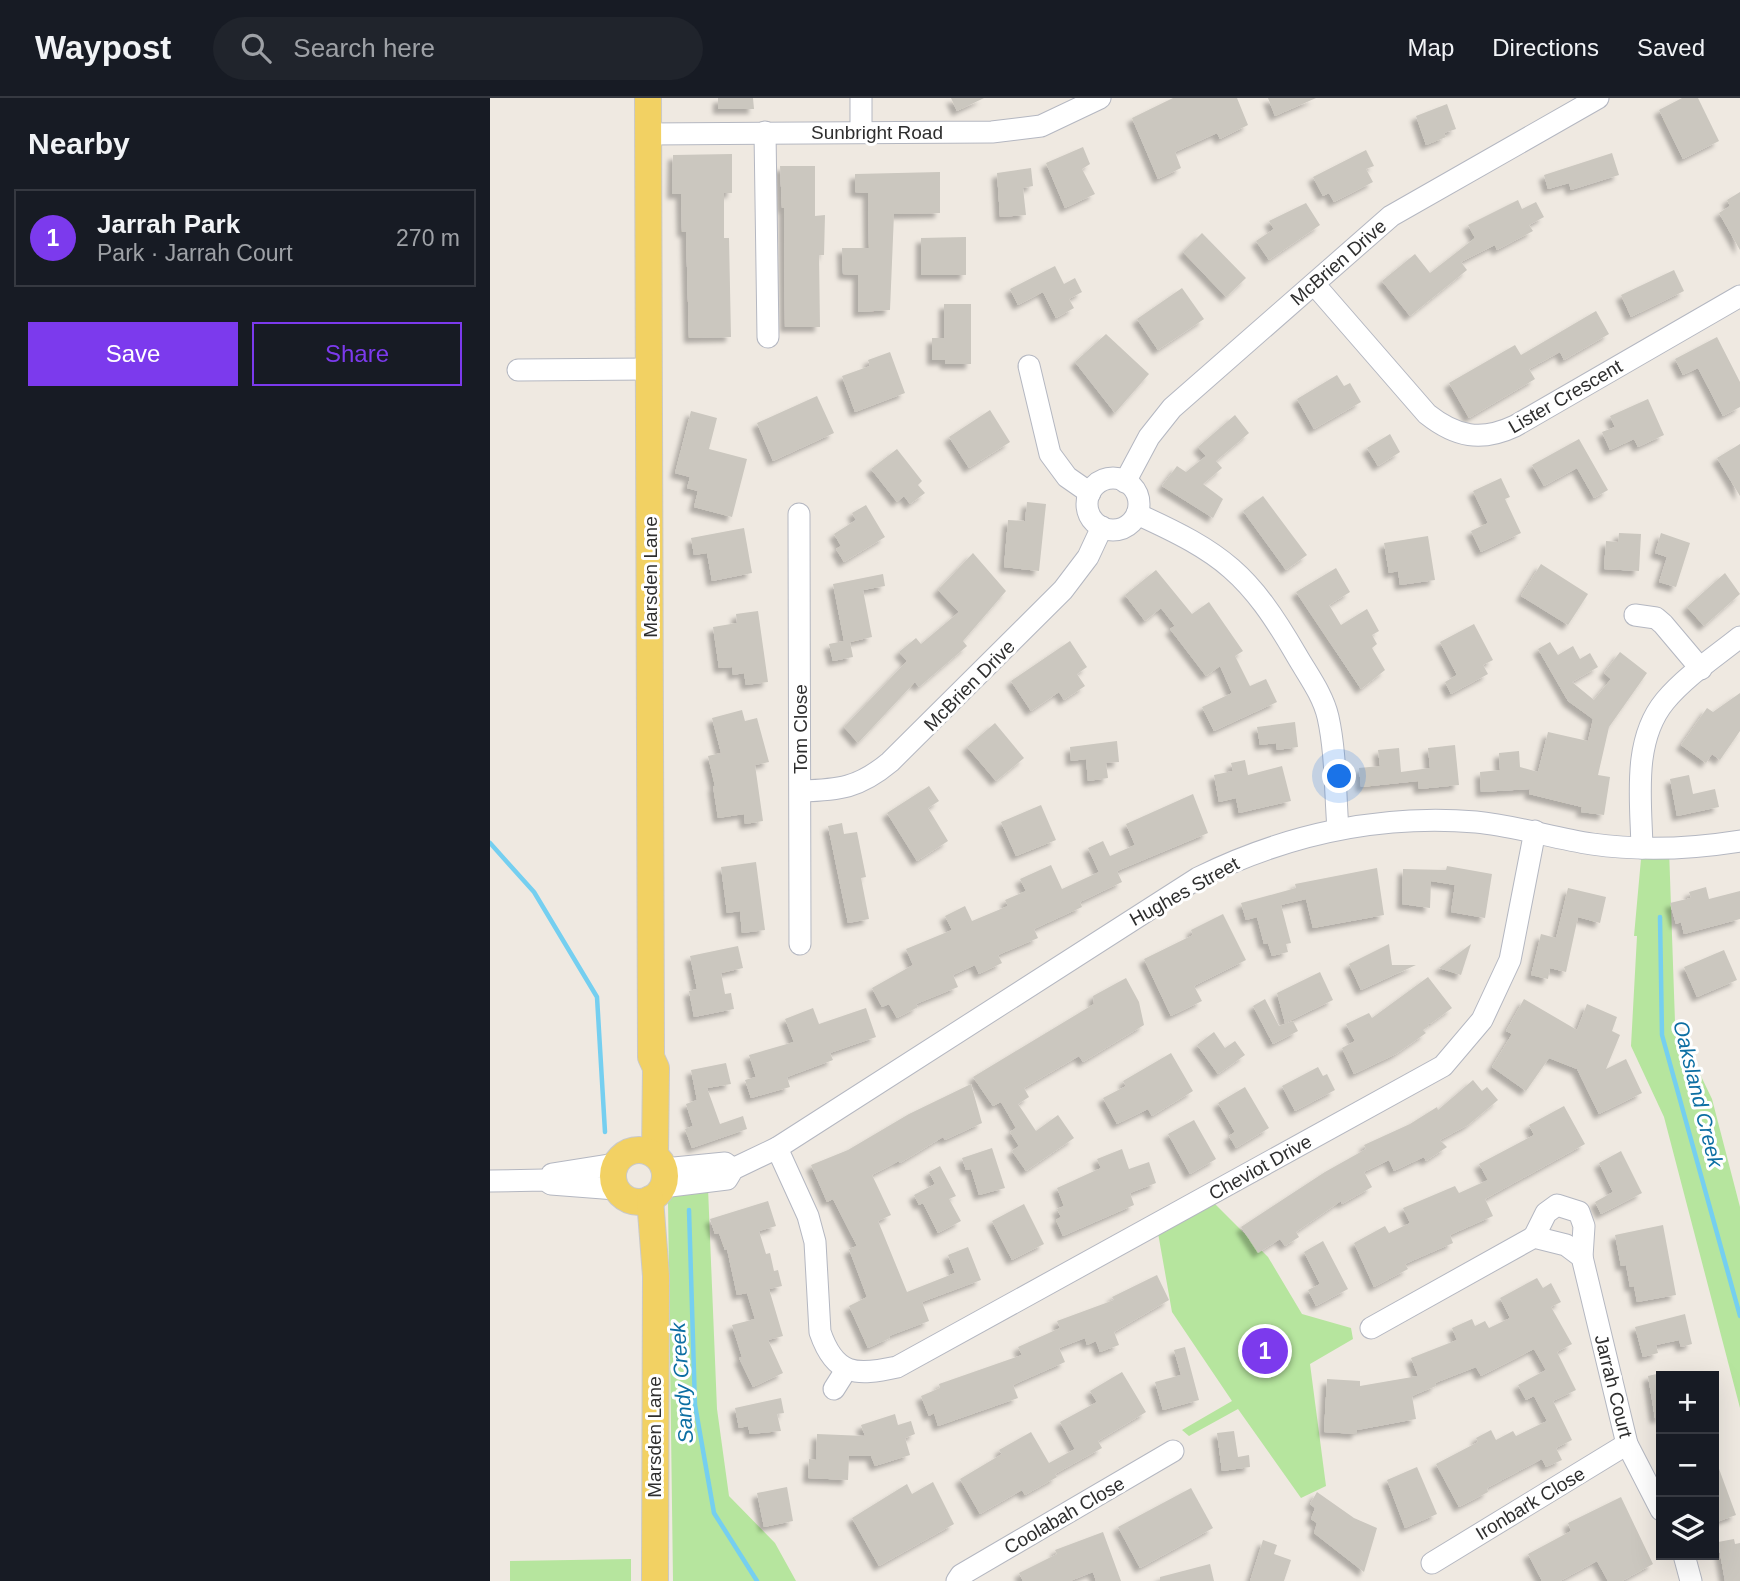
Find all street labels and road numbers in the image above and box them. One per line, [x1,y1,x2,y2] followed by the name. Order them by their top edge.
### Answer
[811,122,943,143] street label: Sunbright Road
[1286,215,1390,309] street label: McBrien Drive
[1505,355,1626,437] street label: Lister Crescent
[640,516,661,638] street label: Marsden Lane
[920,636,1019,735] street label: McBrien Drive
[790,684,811,774] street label: Tom Close
[1126,852,1243,930] street label: Hughes Street
[1205,1131,1315,1204] street label: Cheviot Drive
[1591,1332,1637,1441] street label: Jarrah Court
[644,1376,665,1498] street label: Marsden Lane
[1472,1463,1589,1544] street label: Ironbark Close
[1000,1473,1128,1558] street label: Coolabah Close

